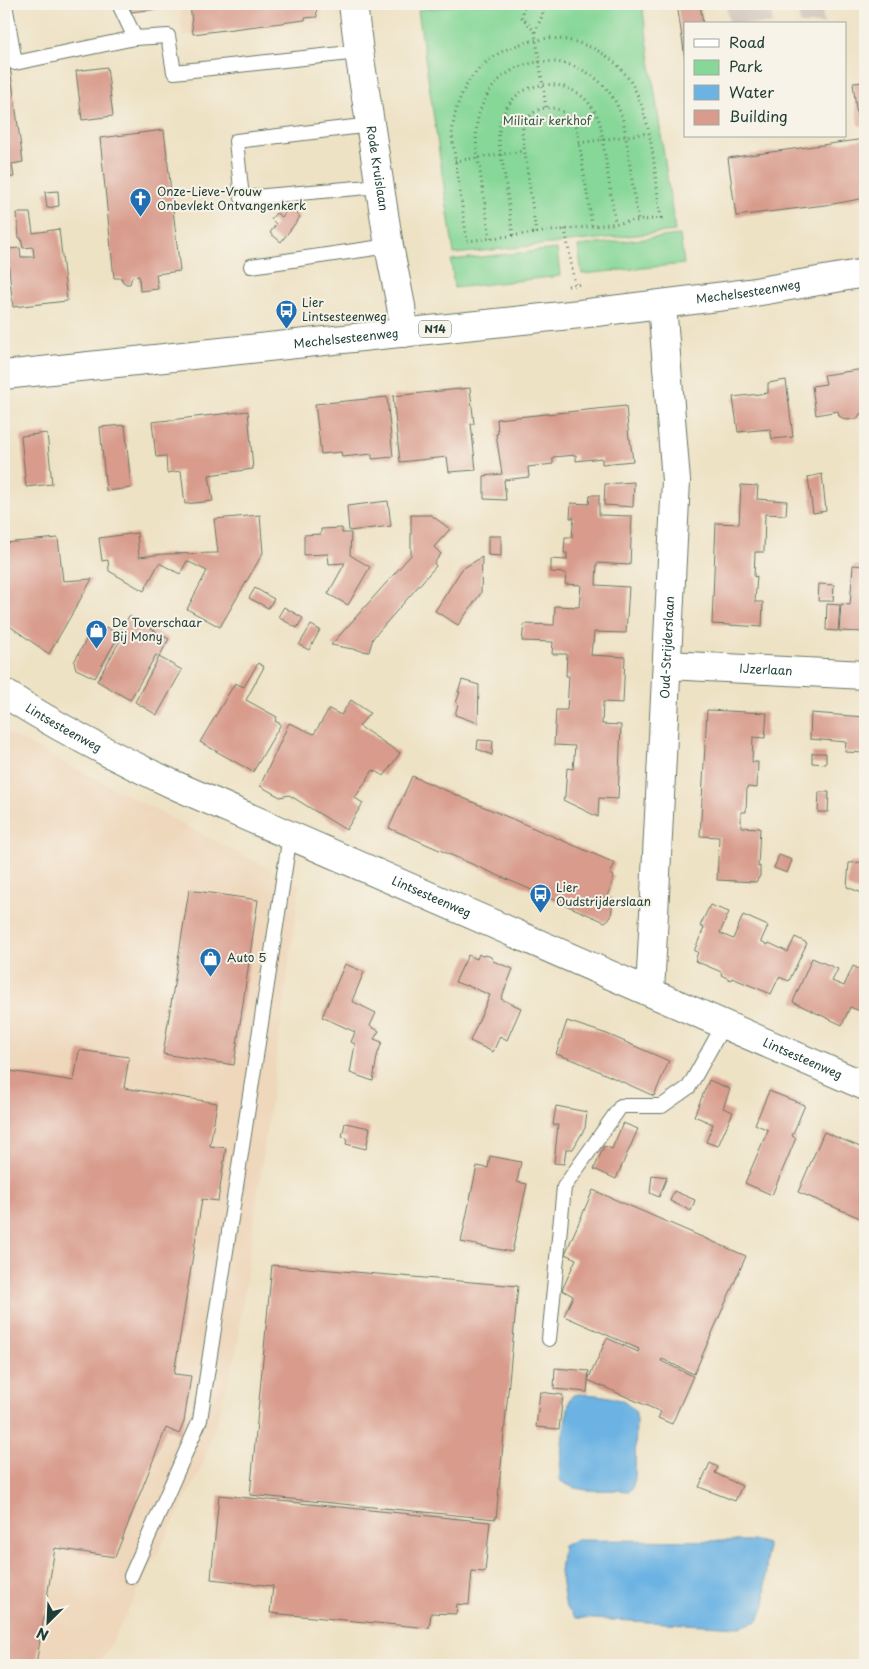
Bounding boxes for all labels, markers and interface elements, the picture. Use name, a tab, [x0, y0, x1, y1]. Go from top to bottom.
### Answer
legend	[684, 22, 846, 138]
text: Road	[729, 30, 765, 53]
text: Park	[729, 54, 763, 77]
text: Water	[729, 80, 774, 103]
text: Building	[729, 104, 788, 127]
park label: Militair kerkhof	[503, 111, 593, 129]
street label: Rode Kruislaan	[362, 124, 393, 212]
place label: Onze-Lieve-Vrouw Onbevlekt Ontvangenkerk	[157, 182, 306, 214]
church icon: Onze-Lieve-Vrouw Onbevlekt Ontvangenkerk	[129, 187, 153, 218]
street label: Mechelsesteenweg	[695, 274, 802, 308]
place label: Lier Lintsesteenweg	[302, 293, 387, 325]
bus stop icon: Lier Lintsesteenweg	[274, 298, 298, 329]
road number: N14	[419, 320, 451, 338]
street label: Mechelsesteenweg	[293, 323, 399, 352]
street label: Oud-Strijderslaan	[655, 596, 678, 699]
place label: De Toverschaar Bij Mony	[112, 613, 202, 645]
shop icon: De Toverschaar Bij Mony	[84, 618, 108, 649]
street label: IJzerlaan	[739, 659, 793, 679]
street label: Lintsesteenweg	[22, 699, 105, 756]
street label: Lintsesteenweg	[389, 871, 474, 921]
place label: Lier Oudstrijderslaan	[556, 878, 651, 910]
bus stop icon: Lier Oudstrijderslaan	[528, 883, 552, 914]
shop icon: Auto 5	[199, 946, 223, 977]
place label: Auto 5	[227, 948, 266, 966]
street label: Lintsesteenweg	[760, 1033, 846, 1083]
north arrow	[22, 1596, 72, 1646]
text: N	[33, 1622, 52, 1646]

